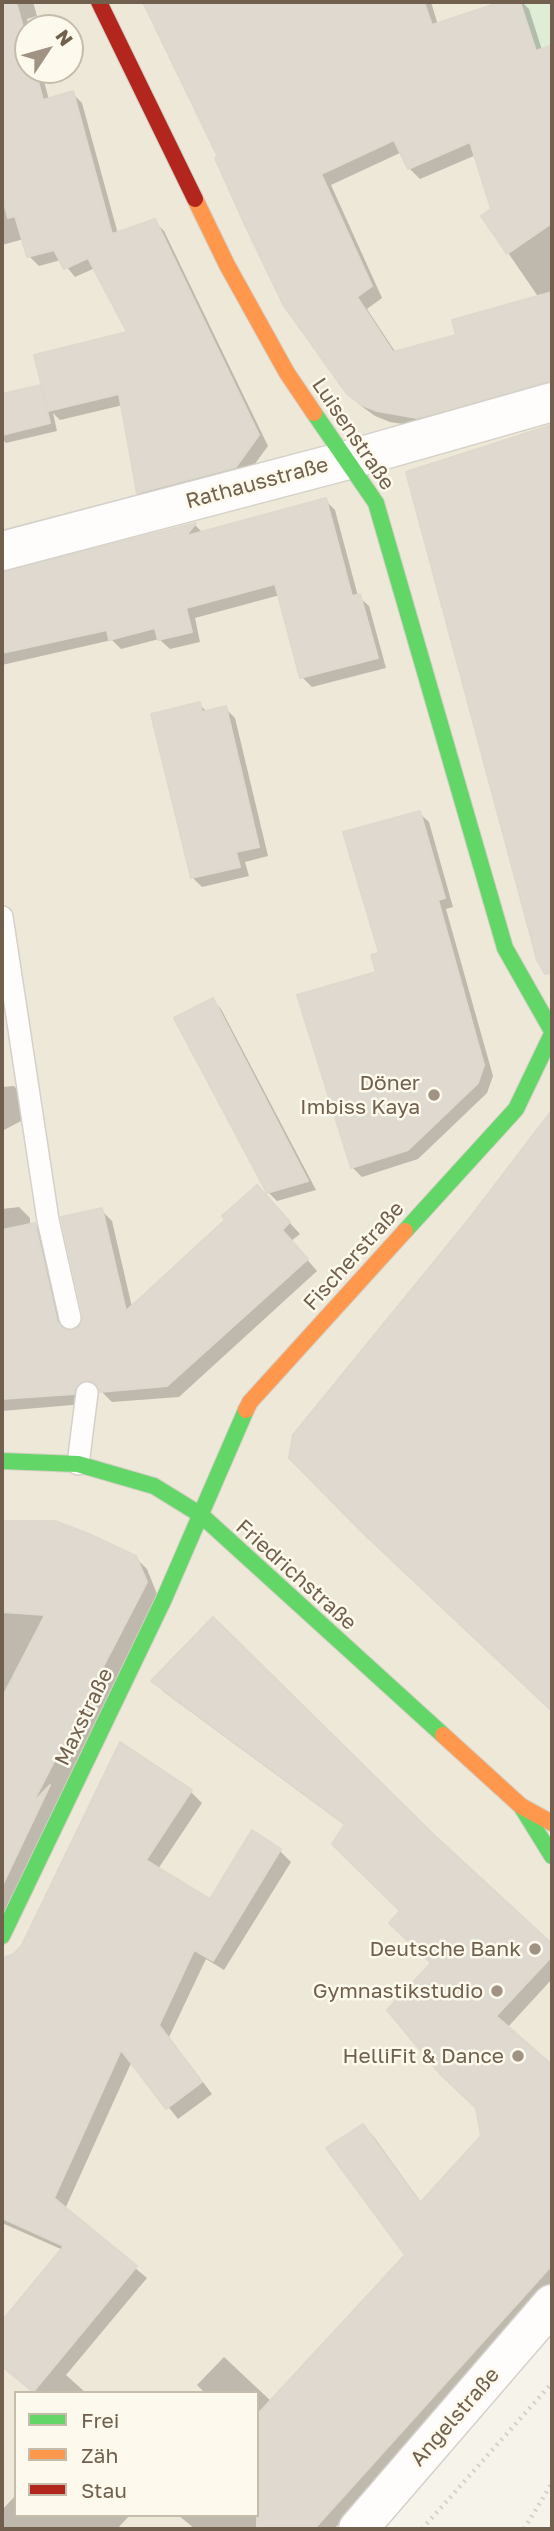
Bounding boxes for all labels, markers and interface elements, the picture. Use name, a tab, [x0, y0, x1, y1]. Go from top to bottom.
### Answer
north arrow	[14, 14, 84, 84]
text: N	[51, 25, 78, 50]
street label: Luisenstraße	[306, 373, 400, 495]
street label: Rathausstraße	[183, 452, 331, 514]
place label: Döner Imbiss Kaya	[300, 1070, 420, 1120]
marker: Döner Imbiss Kaya	[426, 1087, 442, 1103]
street label: Fischerstraße	[299, 1196, 409, 1316]
street label: Friedrichstraße	[231, 1514, 361, 1636]
street label: Maxstraße	[50, 1664, 118, 1770]
place label: Deutsche Bank	[369, 1936, 521, 1962]
marker: Deutsche Bank	[527, 1941, 543, 1957]
place label: Gymnastikstudio	[313, 1978, 483, 2004]
marker: Gymnastikstudio	[489, 1983, 505, 1999]
place label: HelliFit & Dance	[343, 2043, 504, 2069]
marker: HelliFit & Dance	[510, 2048, 526, 2064]
street label: Angelstraße	[405, 2362, 505, 2472]
legend	[14, 2391, 259, 2517]
text: Frei	[81, 2407, 119, 2433]
text: Zäh	[81, 2442, 118, 2468]
text: Stau	[81, 2477, 127, 2503]

